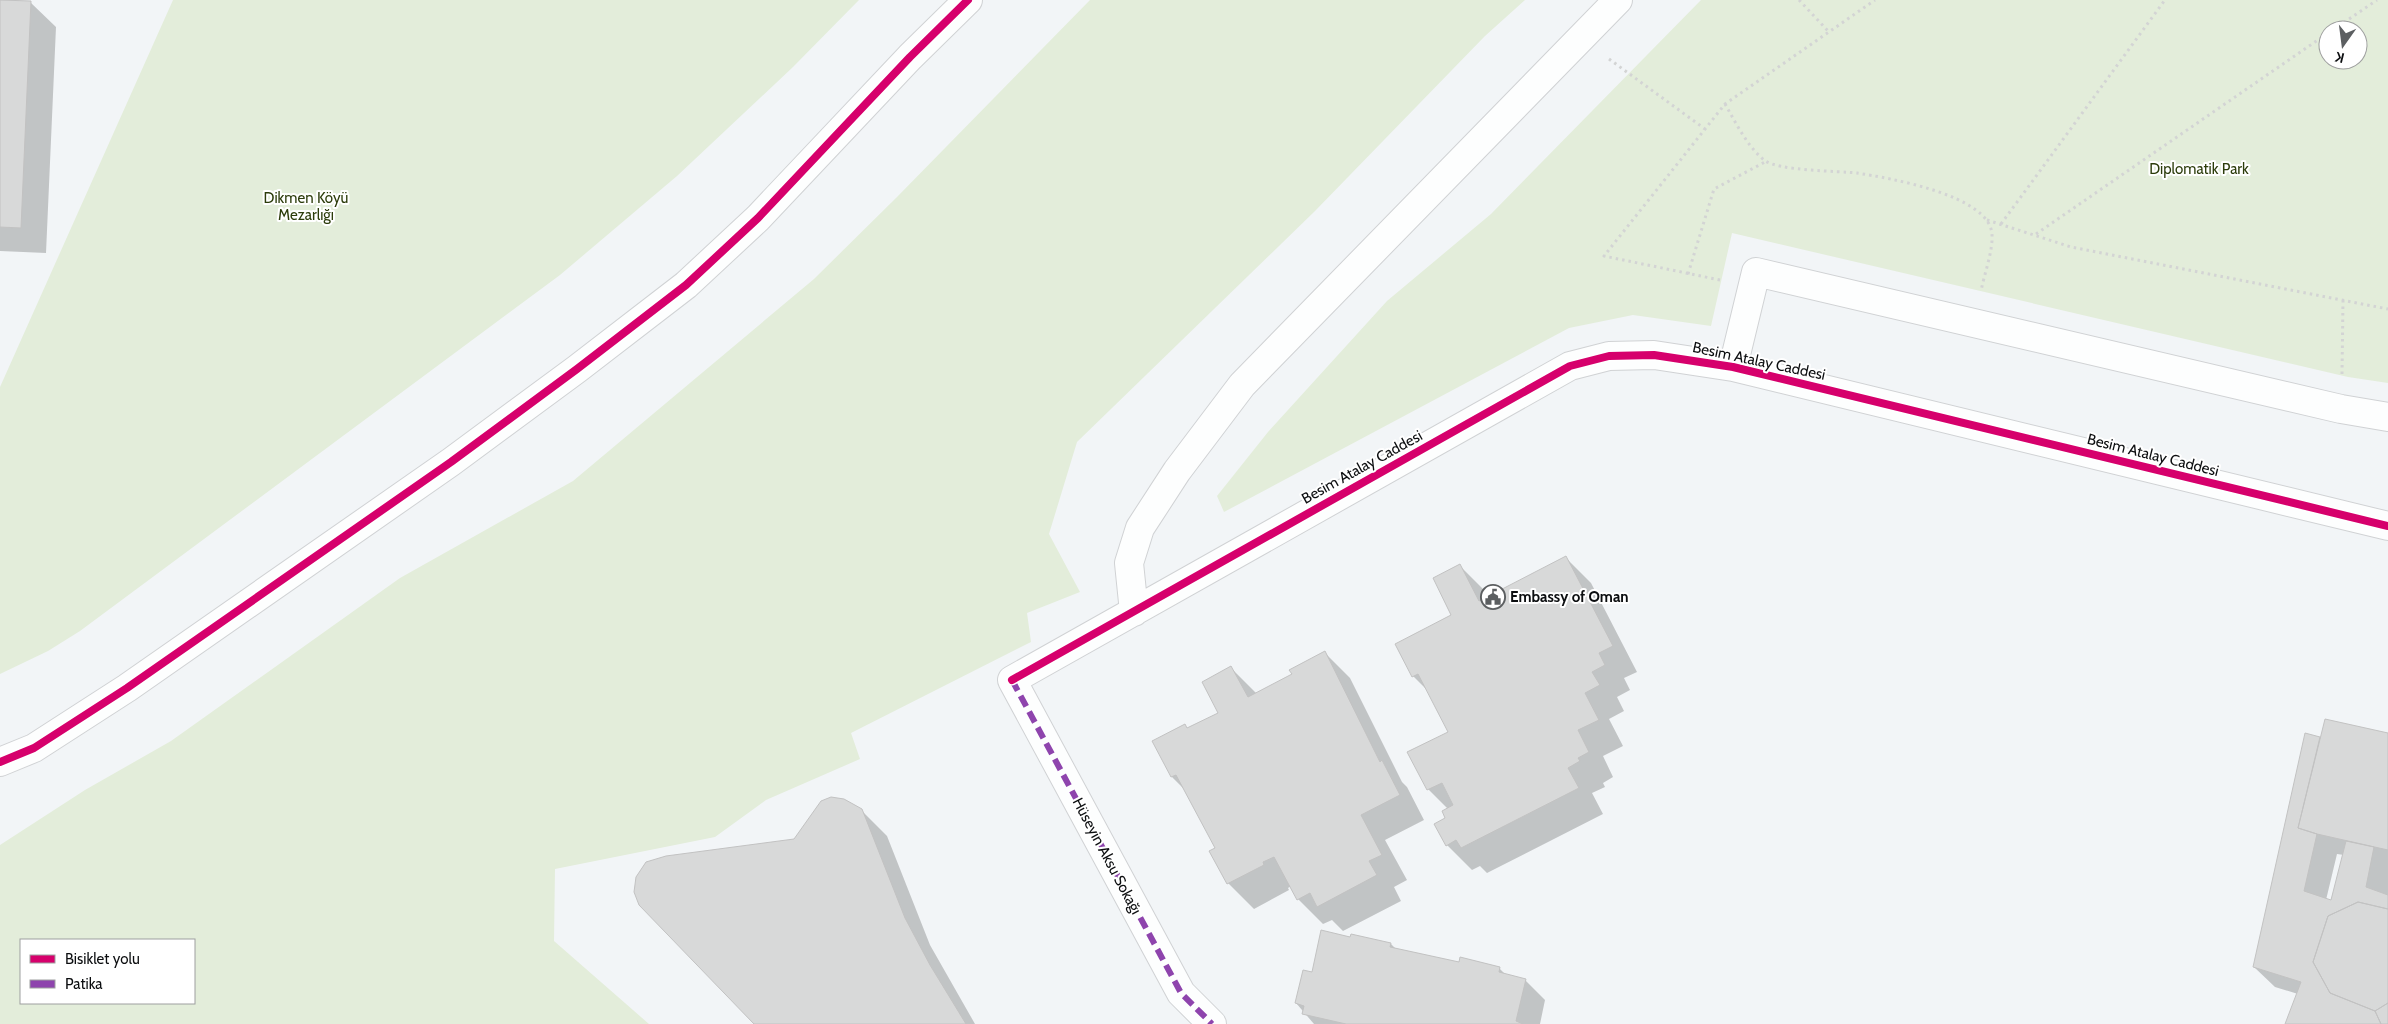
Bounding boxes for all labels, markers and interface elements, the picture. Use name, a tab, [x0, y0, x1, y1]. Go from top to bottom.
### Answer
north arrow	[2318, 20, 2368, 70]
text: K	[2333, 48, 2346, 67]
park label: Diplomatik Park	[2149, 160, 2249, 178]
park label: Dikmen Köyü Mezarlığı	[264, 189, 348, 224]
street label: Besim Atalay Caddesi	[1691, 338, 1827, 384]
street label: Besim Atalay Caddesi	[1299, 426, 1425, 508]
street label: Besim Atalay Caddesi	[2085, 430, 2221, 480]
public building icon: Embassy of Oman	[1480, 584, 1506, 610]
place label: Embassy of Oman	[1510, 588, 1629, 606]
street label: Hüseyin Aksu Sokağı	[1069, 795, 1145, 917]
legend	[20, 939, 195, 1004]
text: Bisiklet yolu	[65, 950, 140, 968]
text: Patika	[65, 975, 103, 993]

